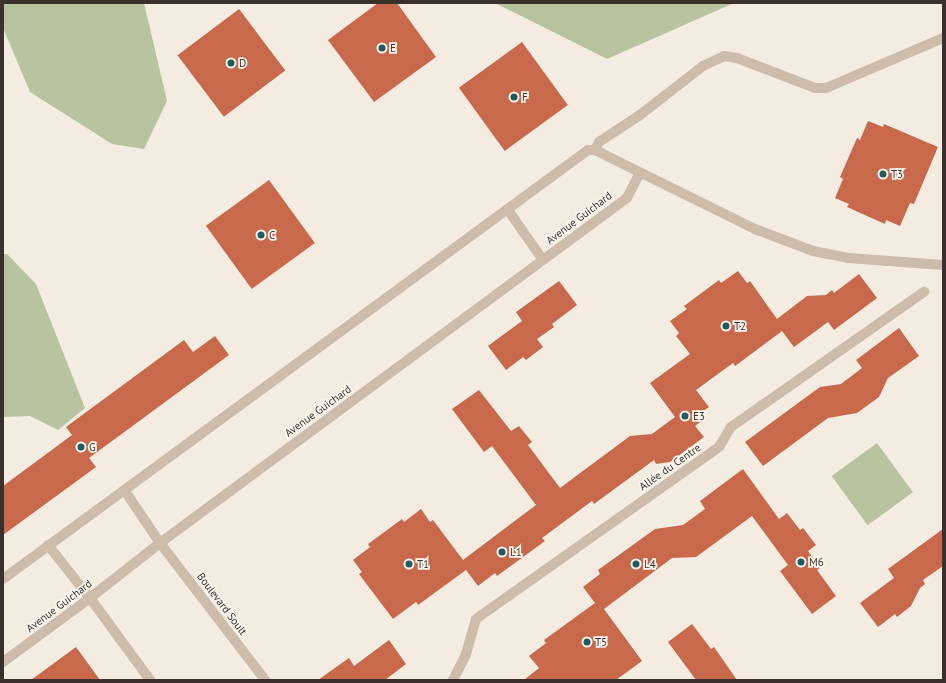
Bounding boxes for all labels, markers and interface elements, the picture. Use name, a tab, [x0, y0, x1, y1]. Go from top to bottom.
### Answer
place label: E	[390, 41, 396, 55]
marker: E	[377, 43, 387, 53]
place label: D	[239, 56, 246, 70]
marker: D	[226, 58, 236, 68]
place label: F	[522, 90, 528, 104]
marker: F	[509, 92, 519, 102]
place label: T3	[891, 167, 903, 181]
marker: T3	[878, 169, 888, 179]
street label: Avenue Guichard	[543, 189, 615, 247]
place label: C	[269, 228, 275, 242]
marker: C	[256, 230, 266, 240]
place label: T2	[734, 319, 746, 333]
marker: T2	[721, 321, 731, 331]
street label: Avenue Guichard	[282, 382, 354, 440]
place label: E3	[693, 409, 705, 423]
marker: E3	[680, 411, 690, 421]
place label: G	[89, 440, 96, 454]
street label: Allée du Centre	[637, 441, 703, 493]
marker: G	[76, 442, 86, 452]
place label: L1	[510, 545, 522, 559]
marker: L1	[497, 547, 507, 557]
place label: M6	[809, 555, 824, 569]
place label: T1	[417, 557, 429, 571]
place label: L4	[644, 557, 656, 571]
marker: M6	[796, 557, 806, 567]
marker: T1	[404, 559, 414, 569]
marker: L4	[631, 559, 641, 569]
street label: Boulevard Soult	[194, 570, 250, 638]
street label: Avenue Guichard	[23, 577, 95, 635]
place label: T5	[595, 635, 607, 649]
marker: T5	[582, 637, 592, 647]

